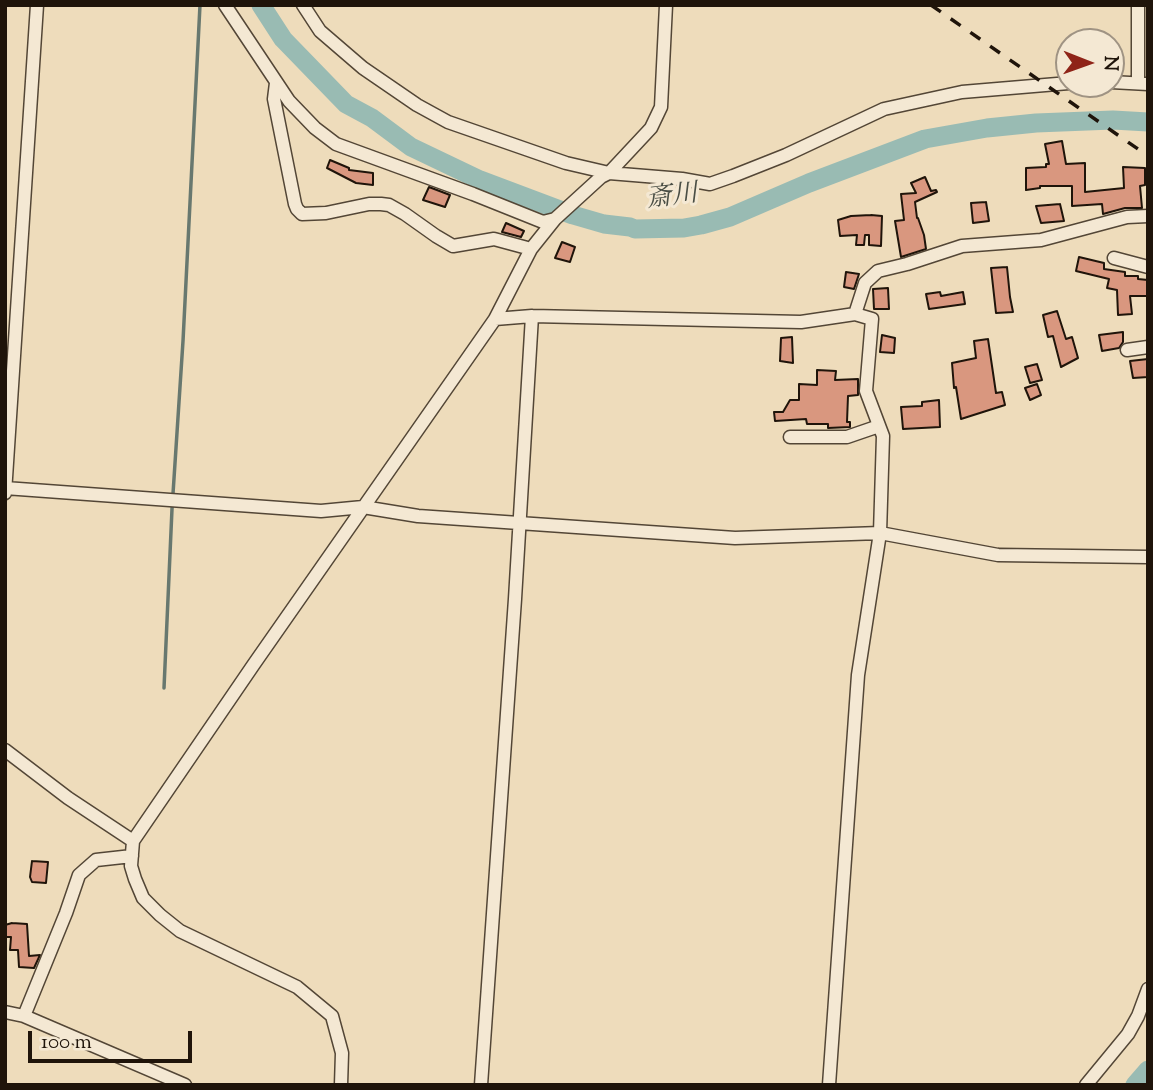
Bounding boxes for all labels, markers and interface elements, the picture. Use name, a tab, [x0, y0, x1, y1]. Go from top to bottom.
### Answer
north arrow	[1055, 28, 1125, 98]
text: N	[1096, 56, 1123, 71]
water label: 斎川	[644, 180, 700, 218]
scale bar	[32, 1016, 196, 1060]
text: 100 m	[41, 1028, 92, 1058]

